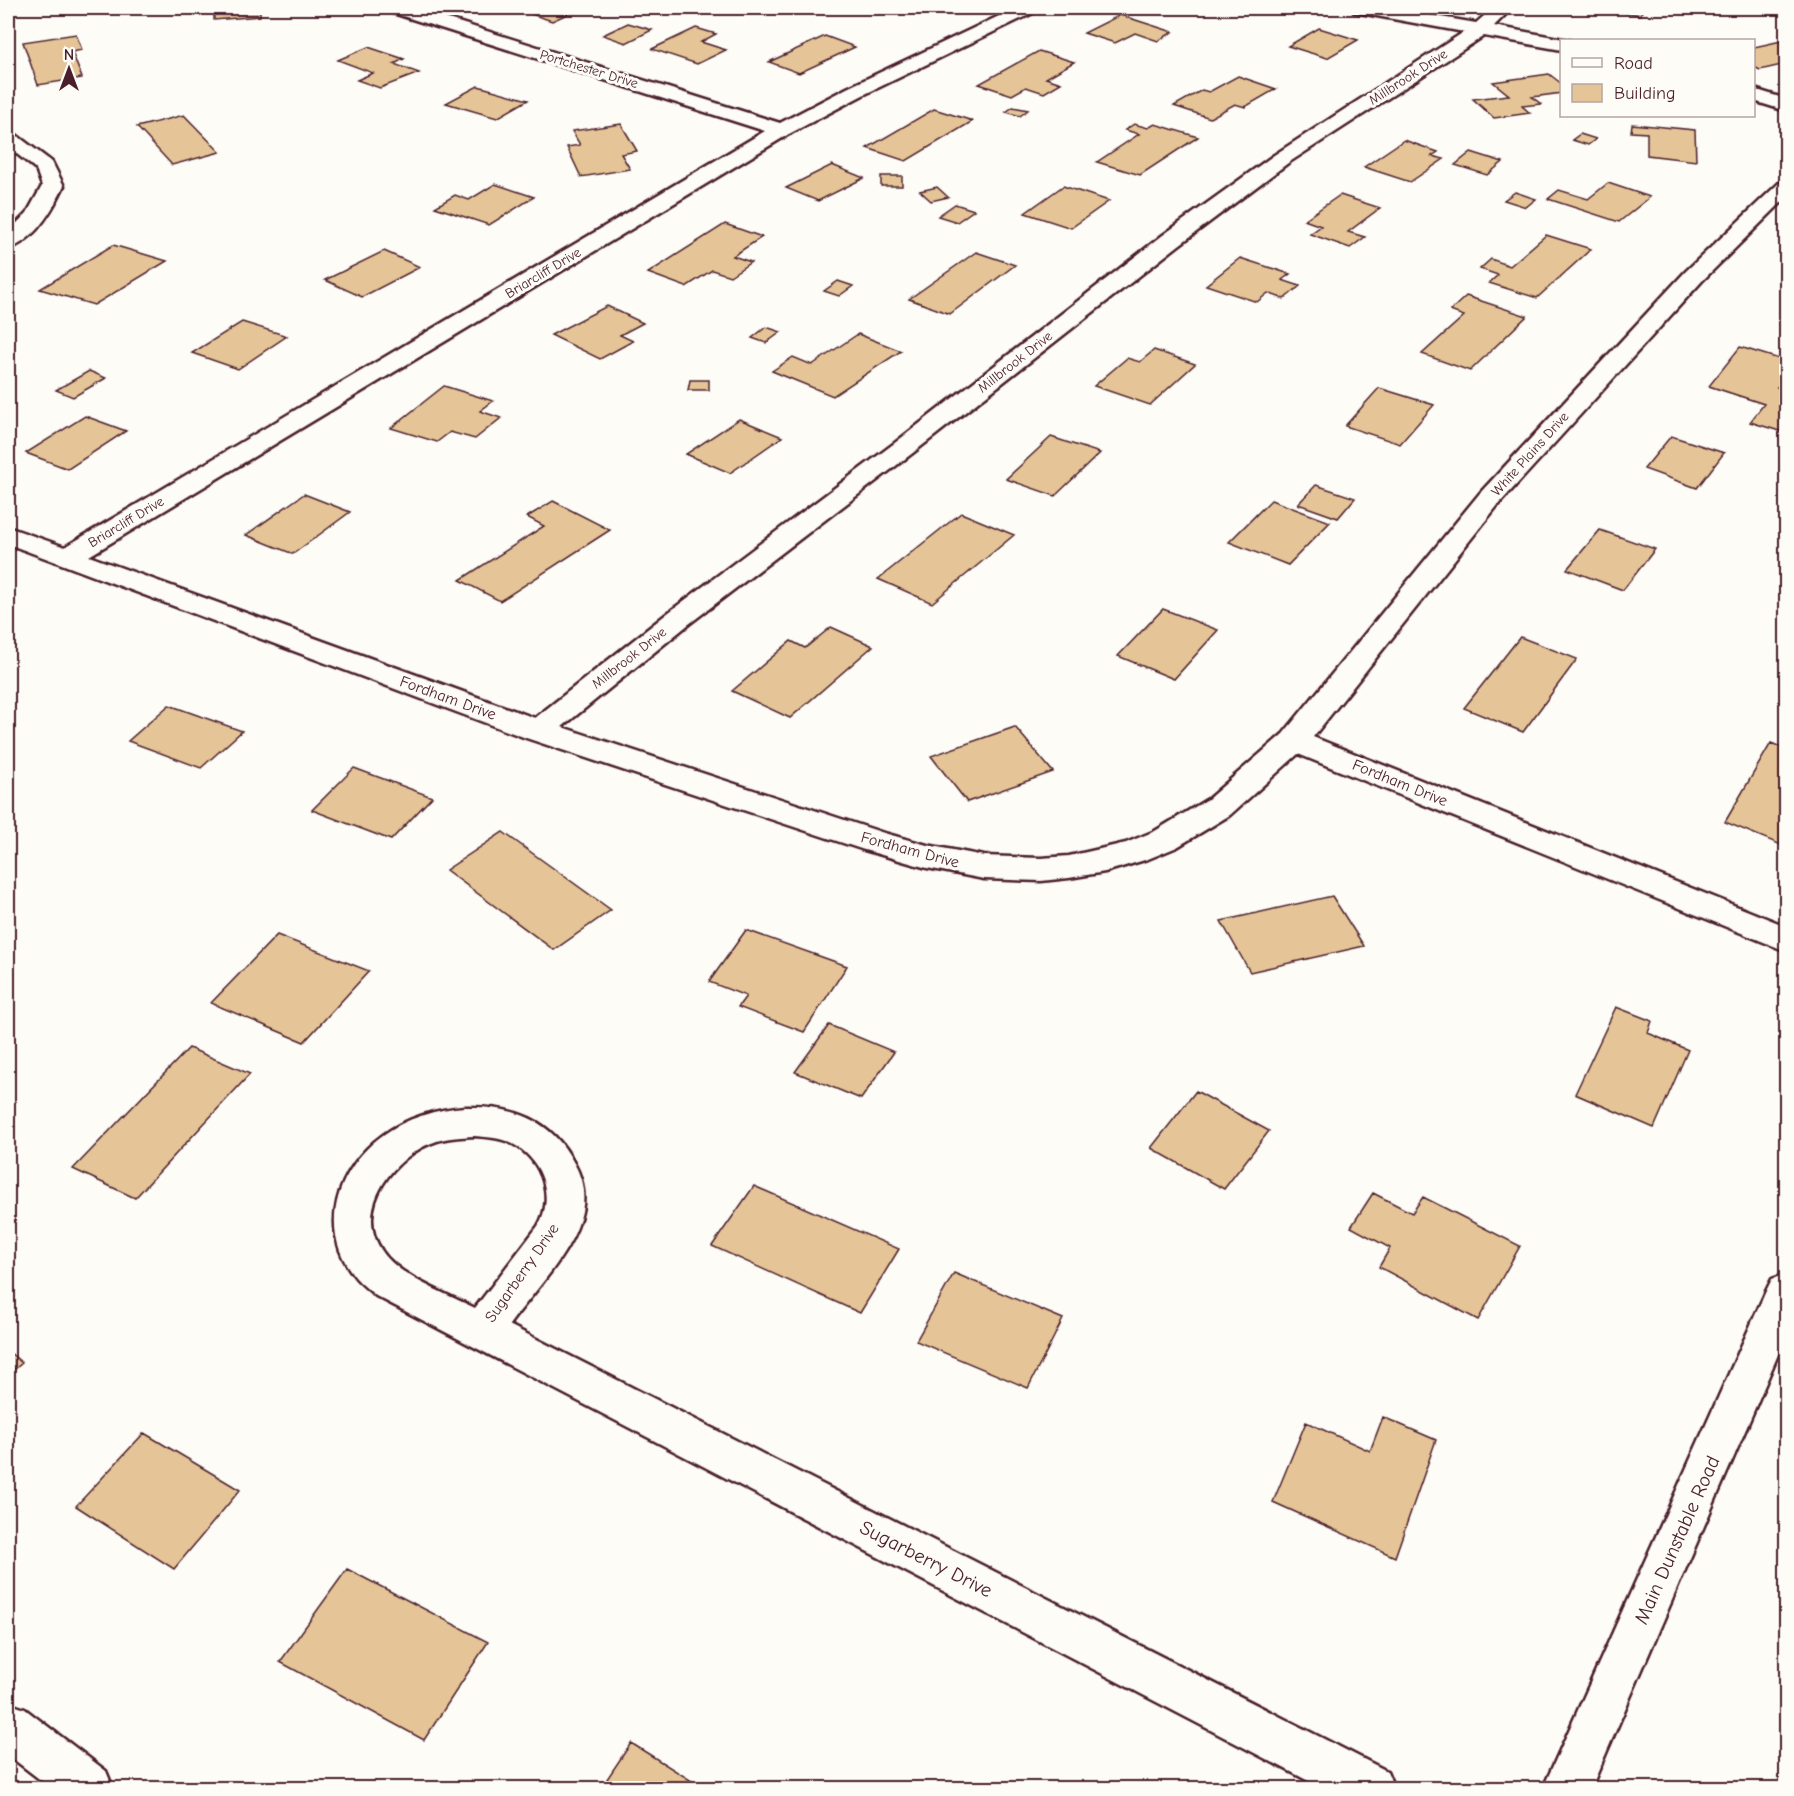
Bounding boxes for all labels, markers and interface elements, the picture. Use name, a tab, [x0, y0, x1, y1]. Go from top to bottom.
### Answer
north arrow	[39, 39, 99, 99]
legend	[1560, 39, 1755, 117]
street label: Millbrook Drive	[1366, 45, 1450, 109]
text: N	[64, 46, 74, 64]
street label: Portchester Drive	[538, 46, 640, 92]
text: Road	[1614, 53, 1653, 74]
text: Building	[1614, 83, 1676, 104]
street label: Briarcliff Drive	[502, 244, 584, 302]
street label: Millbrook Drive	[974, 328, 1056, 396]
street label: White Plains Drive	[1488, 408, 1572, 500]
street label: Briarcliff Drive	[85, 493, 167, 551]
street label: Millbrook Drive	[588, 624, 670, 692]
street label: Fordham Drive	[397, 672, 499, 724]
street label: Fordham Drive	[1350, 756, 1450, 810]
street label: Fordham Drive	[859, 828, 961, 872]
street label: Sugarberry Drive	[481, 1220, 563, 1326]
street label: Main Dunstable Road	[1629, 1452, 1725, 1628]
street label: Sugarberry Drive	[856, 1516, 996, 1602]

